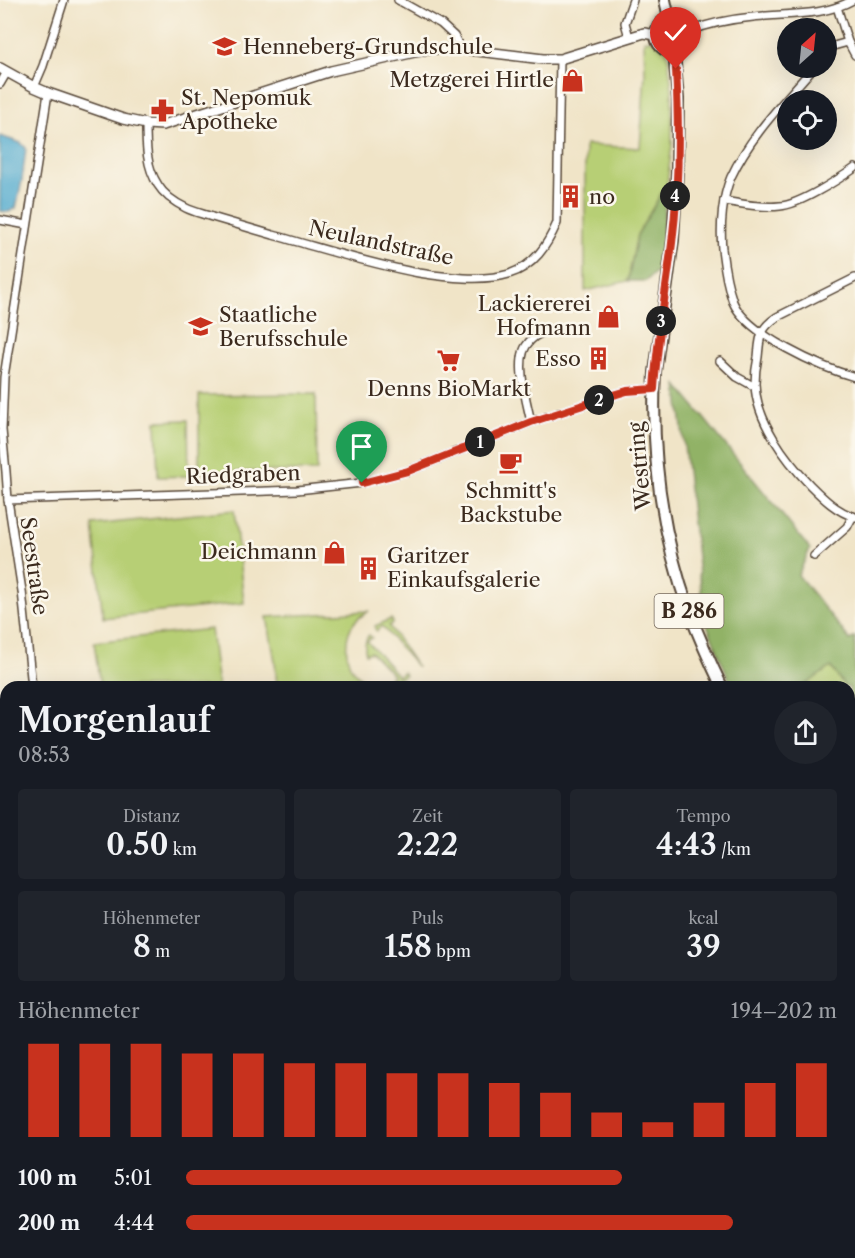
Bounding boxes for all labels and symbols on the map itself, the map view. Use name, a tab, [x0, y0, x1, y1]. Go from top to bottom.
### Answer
pin	[650, 7, 701, 69]
north arrow	[777, 18, 837, 78]
school or university icon: Henneberg-Grundschule	[212, 34, 238, 60]
place label: Henneberg-Grundschule	[243, 34, 493, 59]
place label: Metzgerei Hirtle	[390, 67, 554, 92]
shop icon: Metzgerei Hirtle	[559, 67, 585, 93]
place label: St. Nepomuk Apotheke	[180, 85, 312, 134]
pharmacy icon: St. Nepomuk Apotheke	[150, 97, 176, 123]
pin: 4	[660, 181, 690, 211]
building icon: no	[558, 184, 584, 210]
place label: no	[589, 184, 615, 209]
street label: Neulandstraße	[306, 215, 456, 270]
place label: Lackiererei Hofmann	[478, 291, 591, 340]
place label: Staatliche Berufsschule	[219, 302, 348, 351]
shop icon: Lackiererei Hofmann	[596, 303, 622, 329]
pin: 3	[646, 306, 676, 336]
school or university icon: Staatliche Berufsschule	[188, 314, 214, 340]
place label: Esso	[535, 346, 581, 371]
building icon: Esso	[586, 346, 612, 372]
supermarket icon: Denns BioMarkt	[436, 348, 462, 374]
place label: Denns BioMarkt	[367, 376, 531, 401]
pin: 2	[584, 385, 614, 415]
street label: Westring	[623, 420, 656, 512]
pin	[336, 421, 387, 483]
pin: 1	[465, 427, 495, 457]
cafe icon: Schmitt's Backstube	[498, 450, 524, 476]
street label: Riedgraben	[185, 460, 301, 489]
place label: Schmitt's Backstube	[460, 478, 562, 527]
street label: Seestraße	[15, 515, 54, 617]
place label: Deichmann	[201, 539, 317, 564]
shop icon: Deichmann	[322, 539, 348, 565]
place label: Garitzer Einkaufsgalerie	[387, 543, 540, 592]
building icon: Garitzer Einkaufsgalerie	[356, 555, 382, 581]
road number: B 286	[654, 594, 724, 628]

